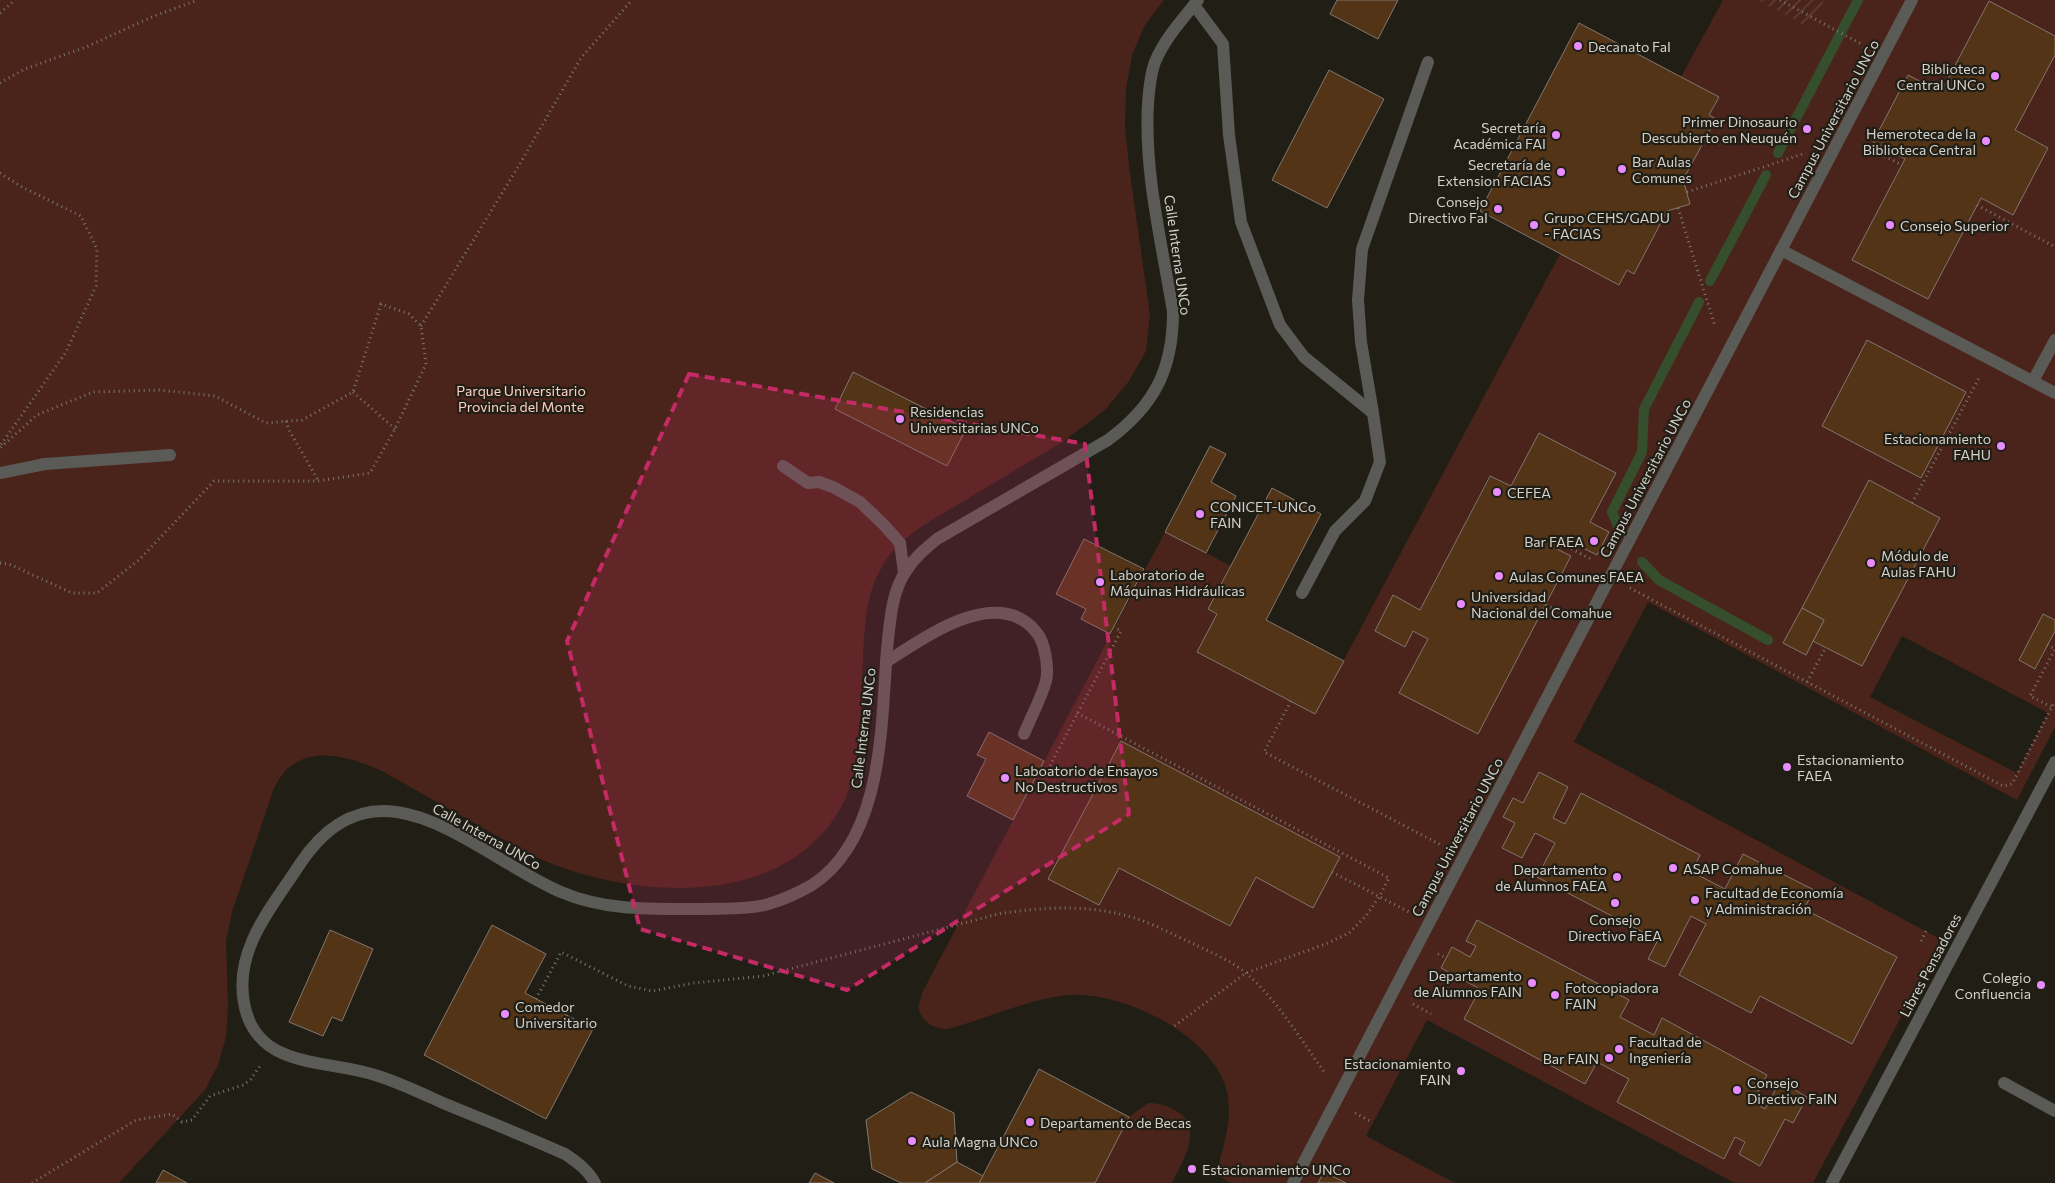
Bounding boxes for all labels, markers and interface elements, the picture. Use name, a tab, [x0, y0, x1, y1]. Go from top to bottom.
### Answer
street label: Campus Universitario UNCo	[1784, 37, 1882, 201]
place label: Decanato FaI	[1588, 38, 1671, 55]
marker: Decanato FaI	[1572, 40, 1584, 52]
place label: Biblioteca Central UNCo	[1897, 60, 1985, 93]
marker: Biblioteca Central UNCo	[1989, 70, 2001, 82]
place label: Primer Dinosaurio Descubierto en Neuquén	[1641, 113, 1797, 146]
place label: Secretaría Académica FAI	[1453, 119, 1546, 152]
marker: Primer Dinosaurio Descubierto en Neuquén	[1801, 123, 1813, 135]
place label: Hemeroteca de la Biblioteca Central	[1863, 125, 1976, 158]
marker: Secretaría Académica FAI	[1550, 129, 1562, 141]
marker: Hemeroteca de la Biblioteca Central	[1980, 135, 1992, 147]
place label: Bar Aulas Comunes	[1632, 153, 1692, 186]
place label: Secretaría de Extension FACIAS	[1437, 156, 1551, 189]
marker: Bar Aulas Comunes	[1616, 163, 1628, 175]
marker: Secretaría de Extension FACIAS	[1555, 166, 1567, 178]
place label: Consejo Directivo FaI	[1408, 193, 1488, 226]
street label: Calle Interna UNCo	[1161, 194, 1195, 316]
marker: Consejo Directivo FaI	[1492, 203, 1504, 215]
place label: Grupo CEHS/GADU - FACIAS	[1544, 209, 1670, 242]
place label: Consejo Superior	[1900, 217, 2010, 234]
marker: Grupo CEHS/GADU - FACIAS	[1528, 219, 1540, 231]
marker: Consejo Superior	[1884, 219, 1896, 231]
park label: Parque Universitario Provincia del Monte	[456, 382, 586, 415]
street label: Campus Universitario UNCo	[1596, 396, 1694, 560]
place label: Residencias Universitarias UNCo	[910, 403, 1039, 436]
marker: Residencias Universitarias UNCo	[894, 413, 906, 425]
place label: Estacionamiento FAHU	[1884, 430, 1991, 463]
marker: Estacionamiento FAHU	[1995, 440, 2007, 452]
place label: CEFEA	[1507, 484, 1551, 501]
marker: CEFEA	[1491, 486, 1503, 498]
place label: CONICET-UNCo FAIN	[1210, 498, 1316, 531]
marker: CONICET-UNCo FAIN	[1194, 508, 1206, 520]
place label: Bar FAEA	[1524, 533, 1584, 550]
marker: Bar FAEA	[1588, 535, 1600, 547]
place label: Módulo de Aulas FAHU	[1881, 547, 1956, 580]
marker: Módulo de Aulas FAHU	[1865, 557, 1877, 569]
place label: Laboratorio de Máquinas Hidráulicas	[1110, 566, 1245, 599]
place label: Aulas Comunes FAEA	[1509, 568, 1644, 585]
marker: Aulas Comunes FAEA	[1493, 570, 1505, 582]
marker: Laboratorio de Máquinas Hidráulicas	[1094, 576, 1106, 588]
place label: Universidad Nacional del Comahue	[1471, 588, 1612, 621]
marker: Universidad Nacional del Comahue	[1455, 598, 1467, 610]
street label: Calle Interna UNCo	[847, 667, 879, 789]
place label: Estacionamiento FAEA	[1797, 751, 1904, 784]
street label: Campus Universitario UNCo	[1408, 755, 1506, 919]
marker: Estacionamiento FAEA	[1781, 761, 1793, 773]
place label: Laboatorio de Ensayos No Destructivos	[1015, 762, 1158, 795]
marker: Laboatorio de Ensayos No Destructivos	[999, 772, 1011, 784]
street label: Calle Interna UNCo	[430, 799, 544, 873]
place label: ASAP Comahue	[1683, 860, 1783, 877]
place label: Departamento de Alumnos FAEA	[1495, 861, 1607, 894]
marker: ASAP Comahue	[1667, 862, 1679, 874]
marker: Departamento de Alumnos FAEA	[1611, 871, 1623, 883]
place label: Facultad de Economía y Administración	[1705, 884, 1843, 917]
marker: Facultad de Economía y Administración	[1689, 894, 1701, 906]
marker: Consejo Directivo FaEA	[1609, 897, 1621, 909]
street label: Libres Pensadores	[1896, 910, 1964, 1020]
place label: Consejo Directivo FaEA	[1568, 911, 1662, 944]
place label: Departamento de Alumnos FAIN	[1414, 967, 1522, 1000]
place label: Colegio Confluencia	[1955, 969, 2031, 1002]
marker: Departamento de Alumnos FAIN	[1526, 977, 1538, 989]
place label: Fotocopiadora FAIN	[1565, 979, 1659, 1012]
marker: Colegio Confluencia	[2035, 979, 2047, 991]
marker: Fotocopiadora FAIN	[1549, 989, 1561, 1001]
place label: Comedor Universitario	[515, 998, 597, 1031]
marker: Comedor Universitario	[499, 1008, 511, 1020]
place label: Facultad de Ingeniería	[1629, 1033, 1702, 1066]
marker: Facultad de Ingeniería	[1613, 1043, 1625, 1055]
place label: Bar FAIN	[1543, 1050, 1599, 1067]
marker: Bar FAIN	[1603, 1052, 1615, 1064]
place label: Estacionamiento FAIN	[1344, 1055, 1451, 1088]
marker: Estacionamiento FAIN	[1455, 1065, 1467, 1077]
place label: Consejo Directivo FaIN	[1747, 1074, 1837, 1107]
marker: Consejo Directivo FaIN	[1731, 1084, 1743, 1096]
place label: Departamento de Becas	[1040, 1114, 1191, 1131]
marker: Departamento de Becas	[1024, 1116, 1036, 1128]
place label: Aula Magna UNCo	[922, 1133, 1038, 1150]
marker: Aula Magna UNCo	[906, 1135, 918, 1147]
place label: Estacionamiento UNCo	[1202, 1161, 1351, 1178]
marker: Estacionamiento UNCo	[1186, 1163, 1198, 1175]

